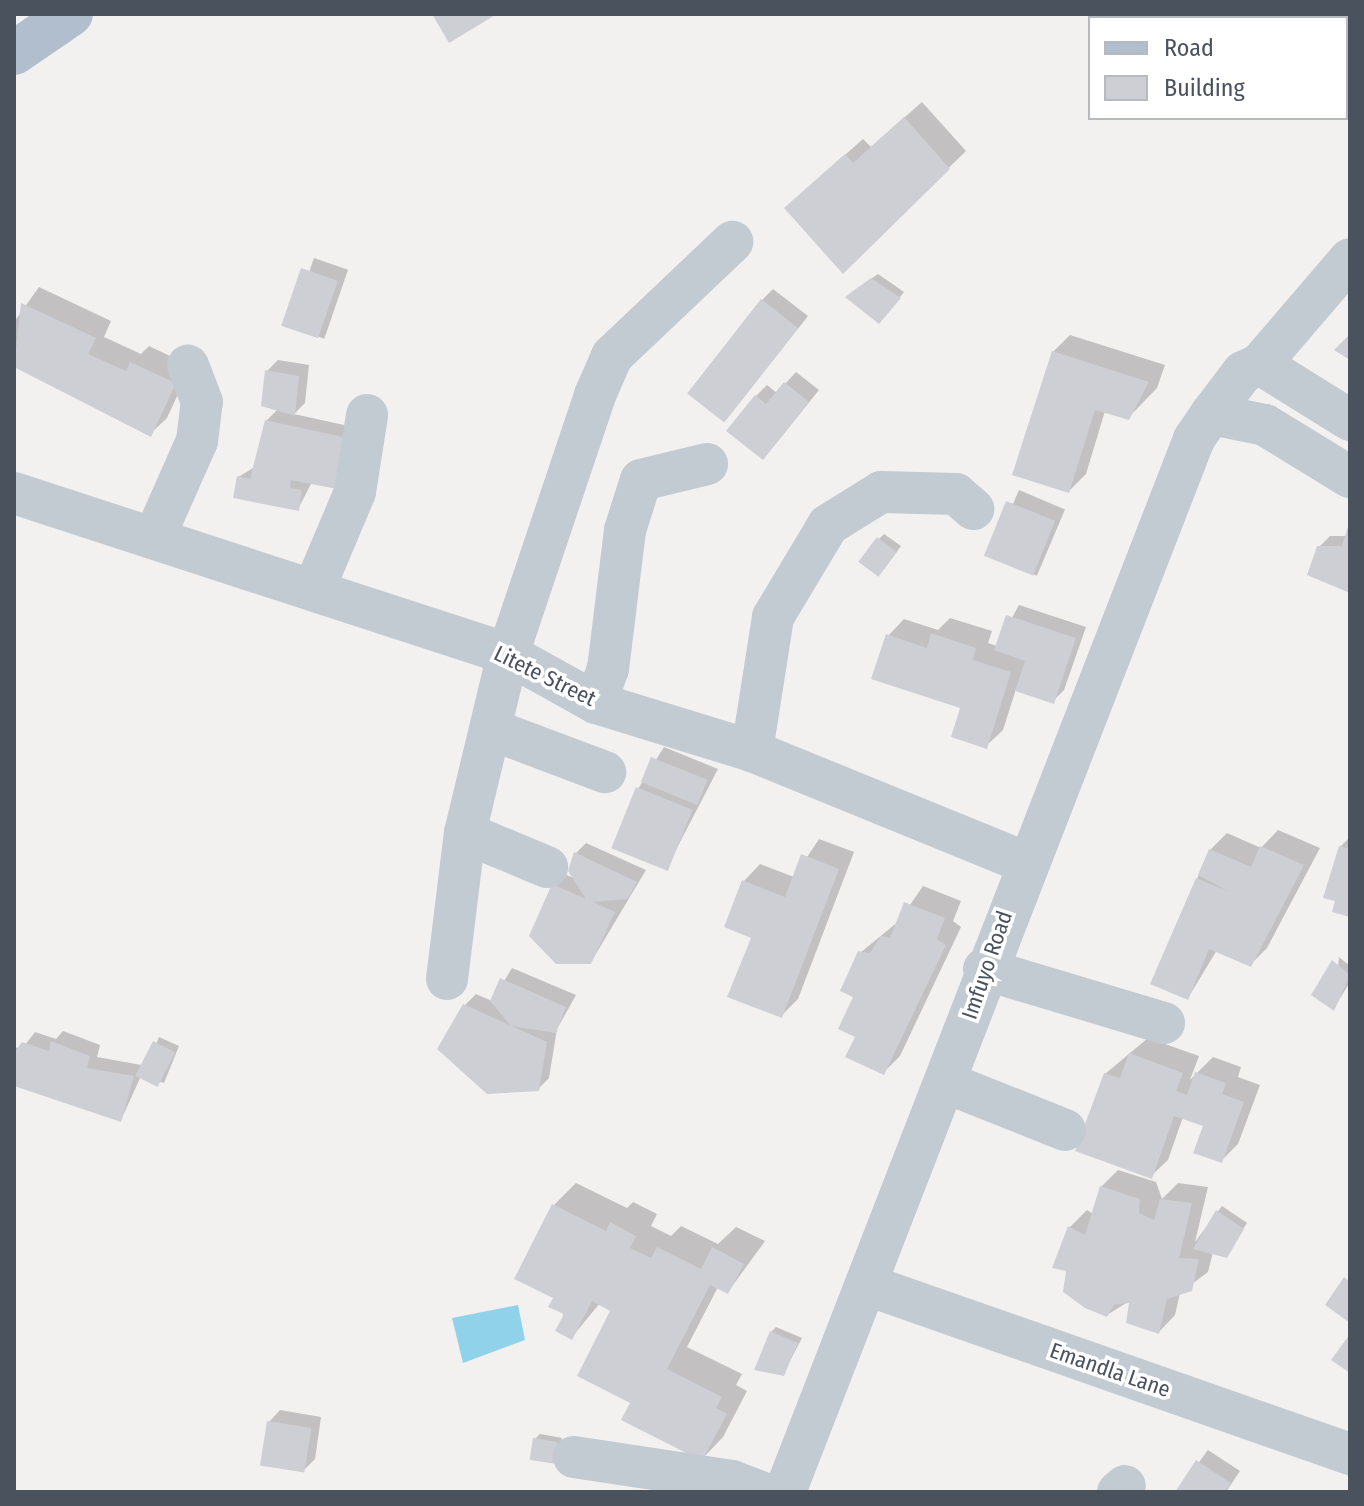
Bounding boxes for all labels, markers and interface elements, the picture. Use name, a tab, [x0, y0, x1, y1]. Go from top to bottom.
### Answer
legend	[1088, 16, 1348, 120]
text: Road	[1164, 34, 1214, 62]
text: Building	[1164, 74, 1245, 102]
street label: Litete Street	[490, 640, 600, 712]
street label: Imfuyo Road	[956, 907, 1018, 1023]
street label: Emandla Lane	[1046, 1337, 1174, 1403]

